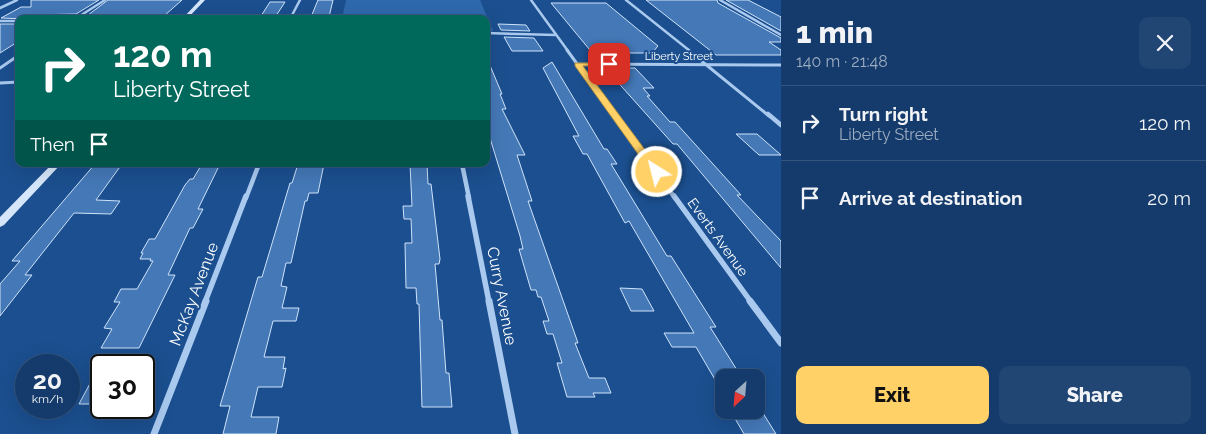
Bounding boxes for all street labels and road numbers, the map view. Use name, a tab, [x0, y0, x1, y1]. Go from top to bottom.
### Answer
street label: Liberty Street	[645, 50, 714, 63]
street label: Everts Avenue	[684, 195, 752, 279]
street label: McKay Avenue	[166, 240, 222, 348]
street label: Curry Avenue	[483, 245, 521, 347]

